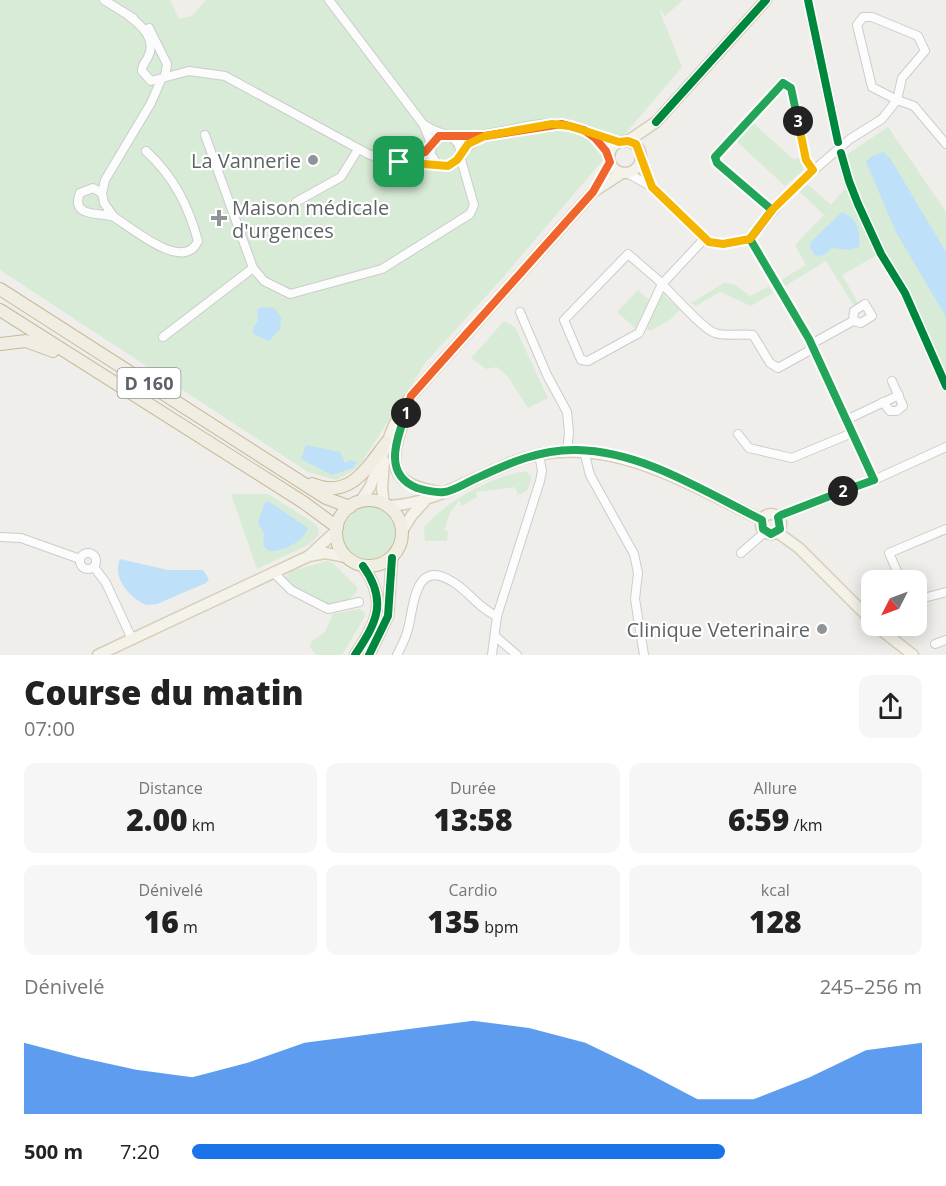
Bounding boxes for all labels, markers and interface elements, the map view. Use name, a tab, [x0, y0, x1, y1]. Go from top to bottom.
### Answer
pin: 3	[783, 106, 813, 136]
text: 3	[793, 110, 803, 132]
pin	[373, 136, 424, 187]
icon: arrive	[382, 145, 415, 178]
place label: La Vannerie	[191, 147, 301, 174]
marker: La Vannerie	[306, 153, 320, 167]
place label: Maison médicale d'urgences	[232, 194, 389, 244]
marker: Maison médicale d'urgences	[210, 209, 228, 227]
road number: D 160	[118, 368, 180, 398]
pin: 1	[391, 398, 421, 428]
text: 1	[401, 402, 411, 424]
pin: 2	[828, 476, 858, 506]
text: 2	[838, 480, 848, 502]
north arrow	[861, 570, 927, 636]
map controls	[861, 570, 927, 636]
place label: Clinique Veterinaire	[626, 616, 810, 643]
marker: Clinique Veterinaire	[815, 622, 829, 636]
text: Course du matin	[24, 670, 304, 715]
button: share	[859, 675, 922, 738]
text: 07:00	[24, 715, 75, 742]
text: Distance	[139, 777, 203, 799]
text: Durée	[450, 777, 496, 799]
text: Allure	[754, 777, 797, 799]
text: 2.00	[126, 799, 188, 840]
text: 13:58	[434, 799, 512, 840]
text: 6:59	[728, 799, 789, 840]
text: km	[188, 814, 215, 836]
text: /km	[789, 814, 823, 836]
text: Dénivelé	[138, 879, 203, 901]
text: Cardio	[449, 879, 497, 901]
text: kcal	[761, 879, 790, 901]
text: 16	[144, 901, 179, 942]
text: 135	[427, 901, 480, 942]
text: 128	[749, 901, 802, 942]
text: m	[179, 916, 198, 938]
text: bpm	[480, 916, 519, 938]
text: Dénivelé	[24, 973, 105, 1000]
text: 245–256 m	[820, 973, 922, 1000]
text: 500 m	[24, 1138, 83, 1165]
text: 7:20	[120, 1138, 160, 1165]

